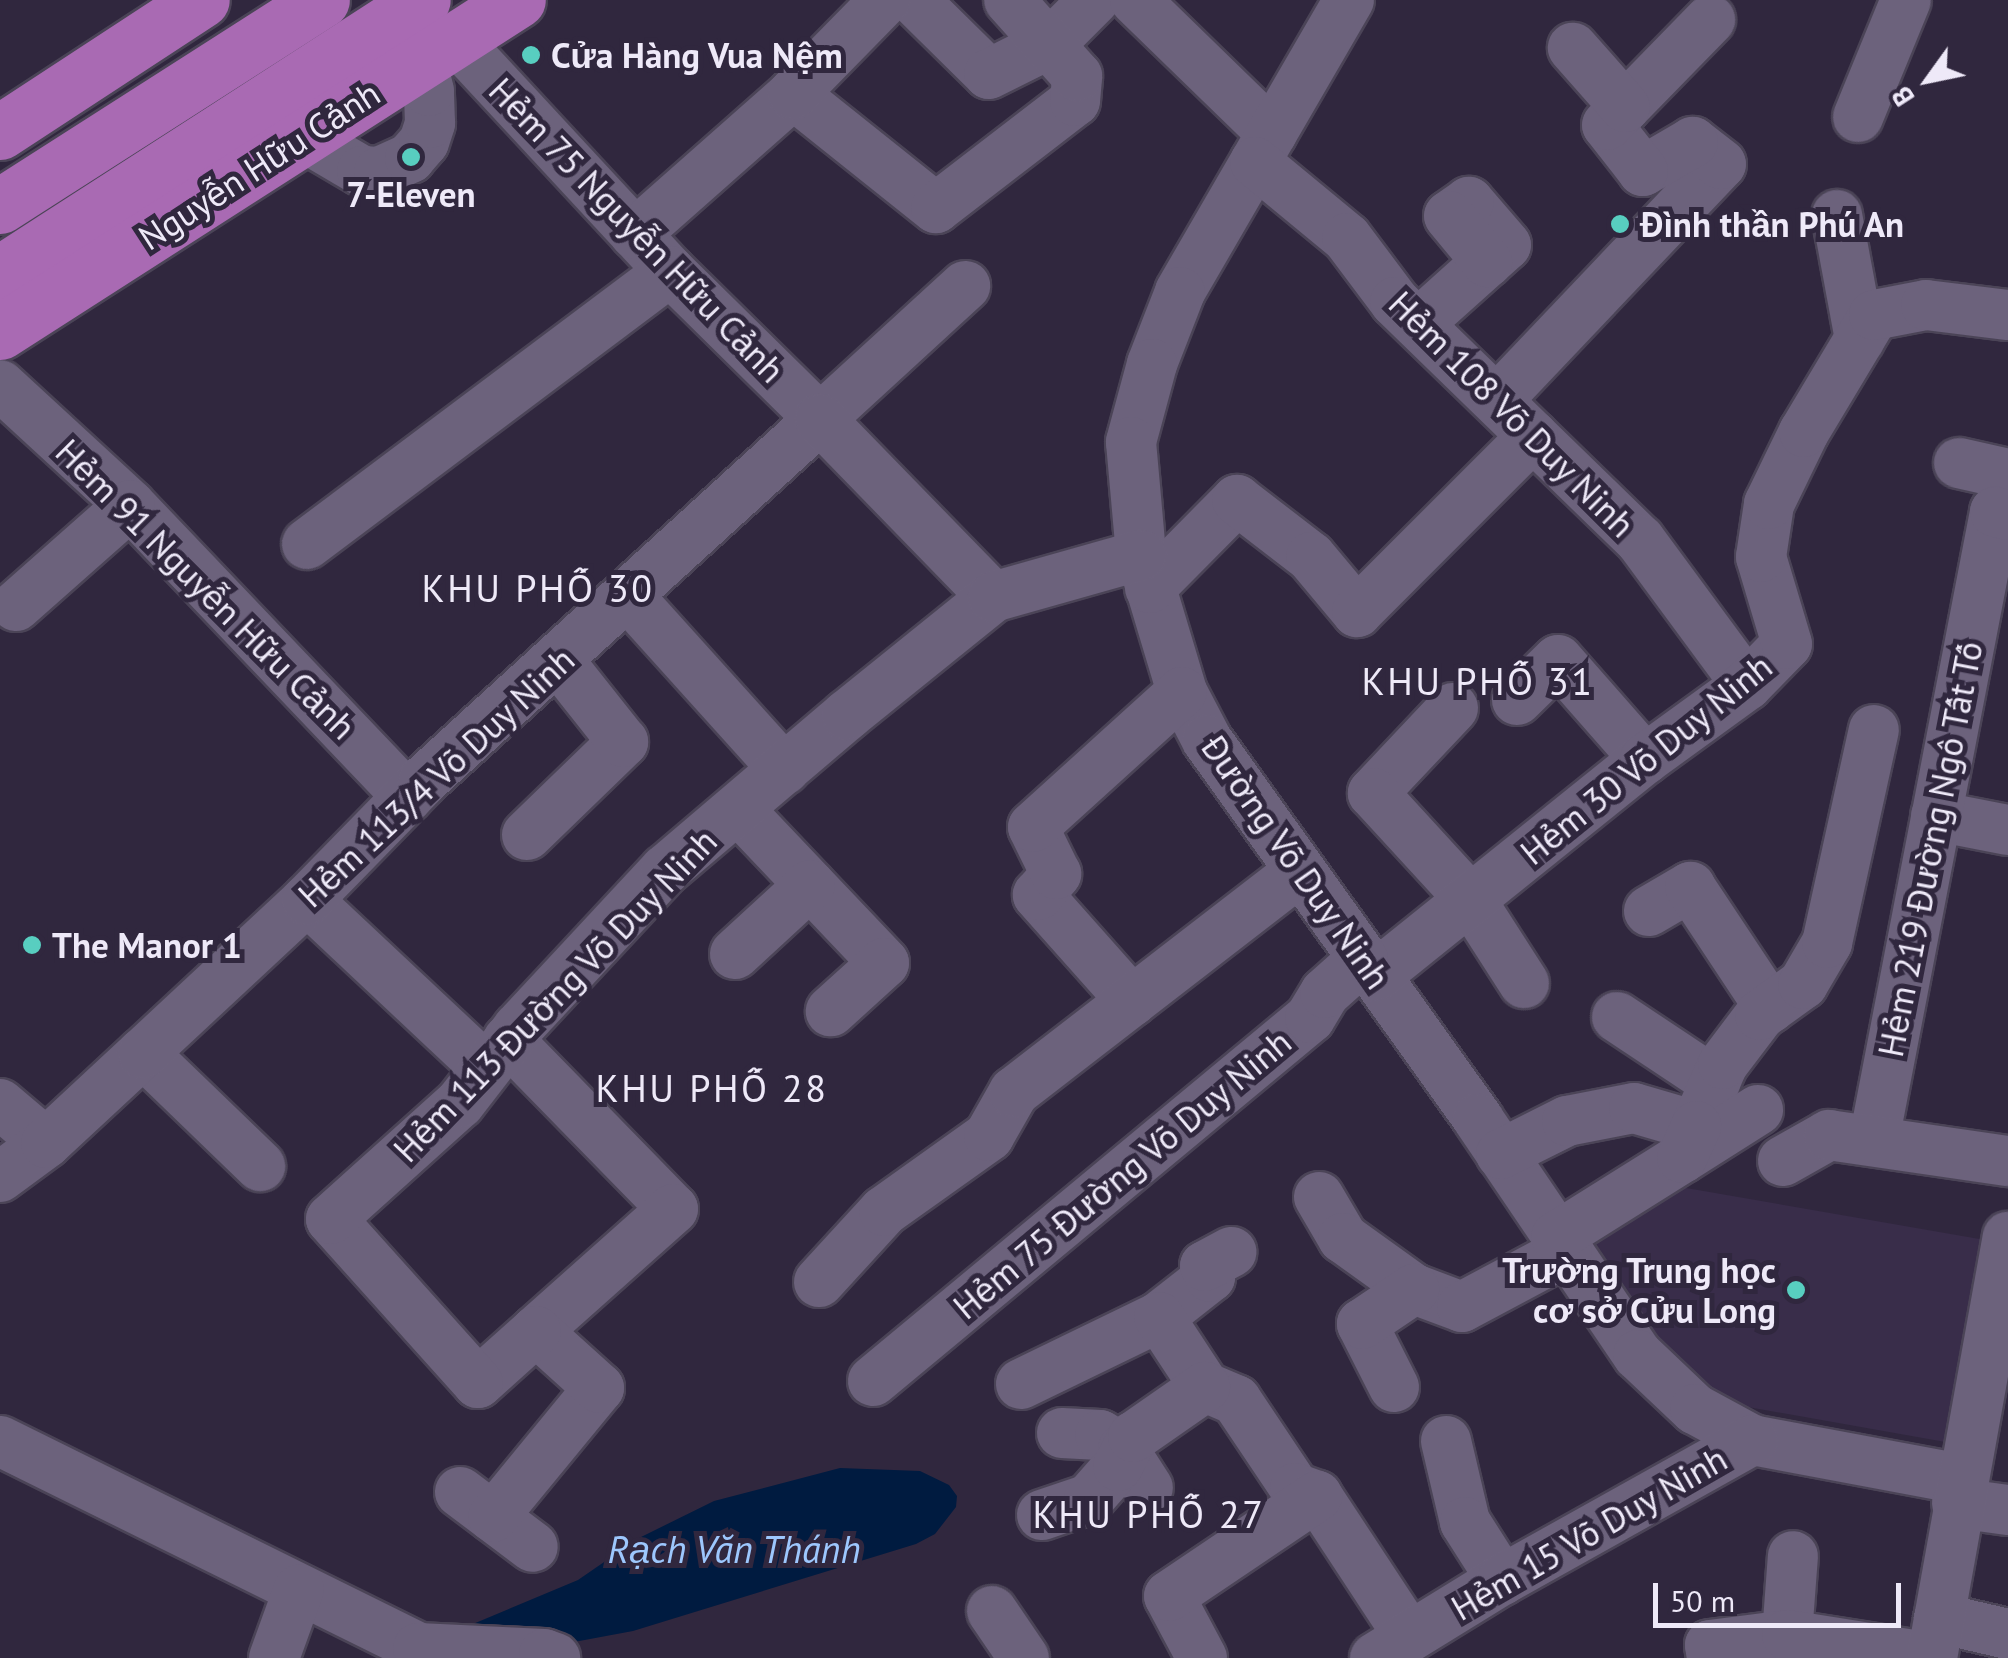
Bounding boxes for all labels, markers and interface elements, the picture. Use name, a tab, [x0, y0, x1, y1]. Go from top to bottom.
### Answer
north arrow	[1878, 30, 1978, 130]
place label: Cửa Hàng Vua Nệm	[551, 34, 844, 76]
marker: Cửa Hàng Vua Nệm	[520, 44, 542, 66]
street label: Hẻm 75 Nguyễn Hữu Cảnh	[481, 69, 793, 391]
street label: Nguyễn Hữu Cảnh	[131, 72, 387, 258]
text: B	[1882, 80, 1922, 114]
marker: 7-Eleven	[400, 146, 422, 168]
place label: 7-Eleven	[346, 173, 476, 215]
place label: Đình thần Phú An	[1640, 203, 1906, 245]
marker: Đình thần Phú An	[1609, 213, 1631, 235]
street label: Hẻm 108 Võ Duy Ninh	[1380, 282, 1644, 546]
street label: Hẻm 91 Nguyễn Hữu Cảnh	[47, 430, 365, 748]
district label: KHU PHỐ 30	[422, 565, 654, 611]
street label: Hẻm 219 Đường Ngô Tất Tố	[1869, 637, 1991, 1061]
street label: Hẻm 113/4 Võ Duy Ninh	[289, 638, 583, 916]
street label: Hẻm 30 Võ Duy Ninh	[1511, 644, 1781, 874]
district label: KHU PHỐ 31	[1362, 658, 1594, 704]
street label: Đường Võ Duy Ninh	[1192, 726, 1400, 998]
street label: Hẻm 113 Đường Võ Duy Ninh	[384, 819, 726, 1171]
place label: The Manor 1	[52, 924, 242, 966]
marker: The Manor 1	[21, 934, 43, 956]
street label: Hẻm 75 Đường Võ Duy Ninh	[944, 1020, 1300, 1328]
district label: KHU PHỐ 28	[596, 1065, 828, 1111]
place label: Trường Trung học cơ sở Cửu Long	[1501, 1249, 1776, 1331]
marker: Trường Trung học cơ sở Cửu Long	[1785, 1279, 1807, 1301]
street label: Hẻm 15 Võ Duy Ninh	[1443, 1437, 1735, 1629]
district label: KHU PHỐ 27	[1033, 1491, 1265, 1537]
water label: Rạch Văn Thánh	[606, 1526, 862, 1572]
scale bar	[1658, 1563, 1906, 1625]
text: 50 m	[1670, 1581, 1735, 1620]

